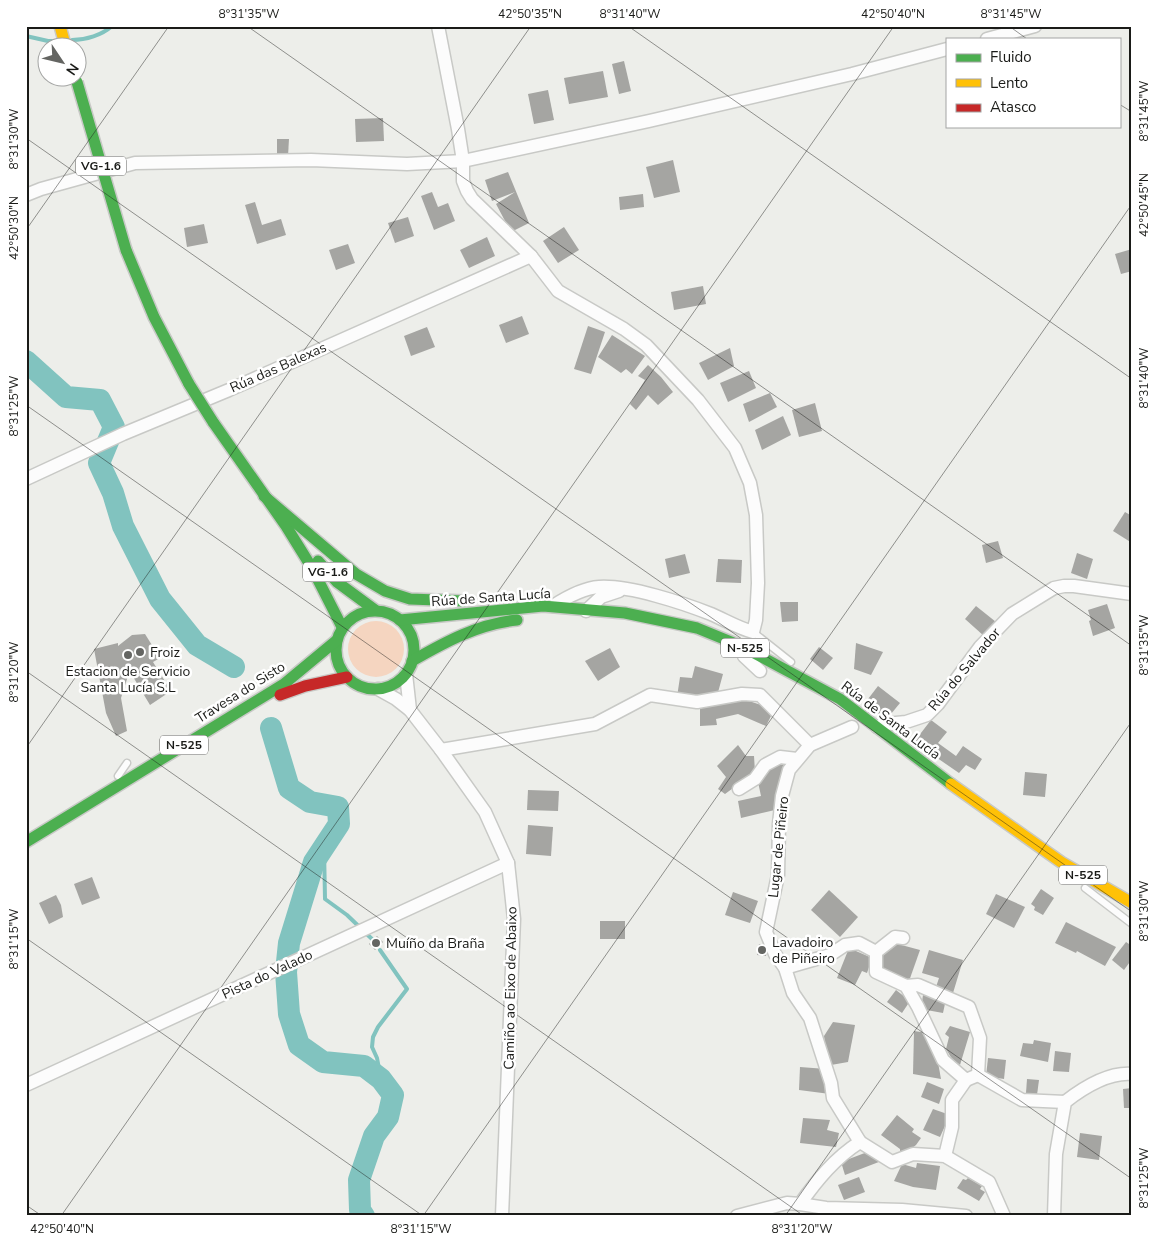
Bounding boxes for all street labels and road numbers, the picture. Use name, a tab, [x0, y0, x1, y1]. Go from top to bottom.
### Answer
road number: VG-1.6	[76, 157, 126, 176]
street label: Rúa das Balexas	[227, 338, 330, 397]
road number: VG-1.6	[303, 562, 353, 582]
street label: Rúa de Santa Lucía	[431, 584, 551, 611]
street label: Rúa do Salvador	[924, 624, 1005, 715]
road number: N-525	[721, 638, 769, 658]
street label: Travesa do Sisto	[192, 657, 289, 728]
street label: Rúa de Santa Lucía	[837, 677, 944, 764]
road number: N-525	[160, 736, 208, 754]
street label: Lugar de Piñeiro	[764, 795, 793, 899]
road number: N-525	[1059, 866, 1107, 884]
street label: Camiño ao Eixo de Abaixo	[500, 906, 521, 1070]
street label: Pista do Valado	[219, 945, 316, 1004]

